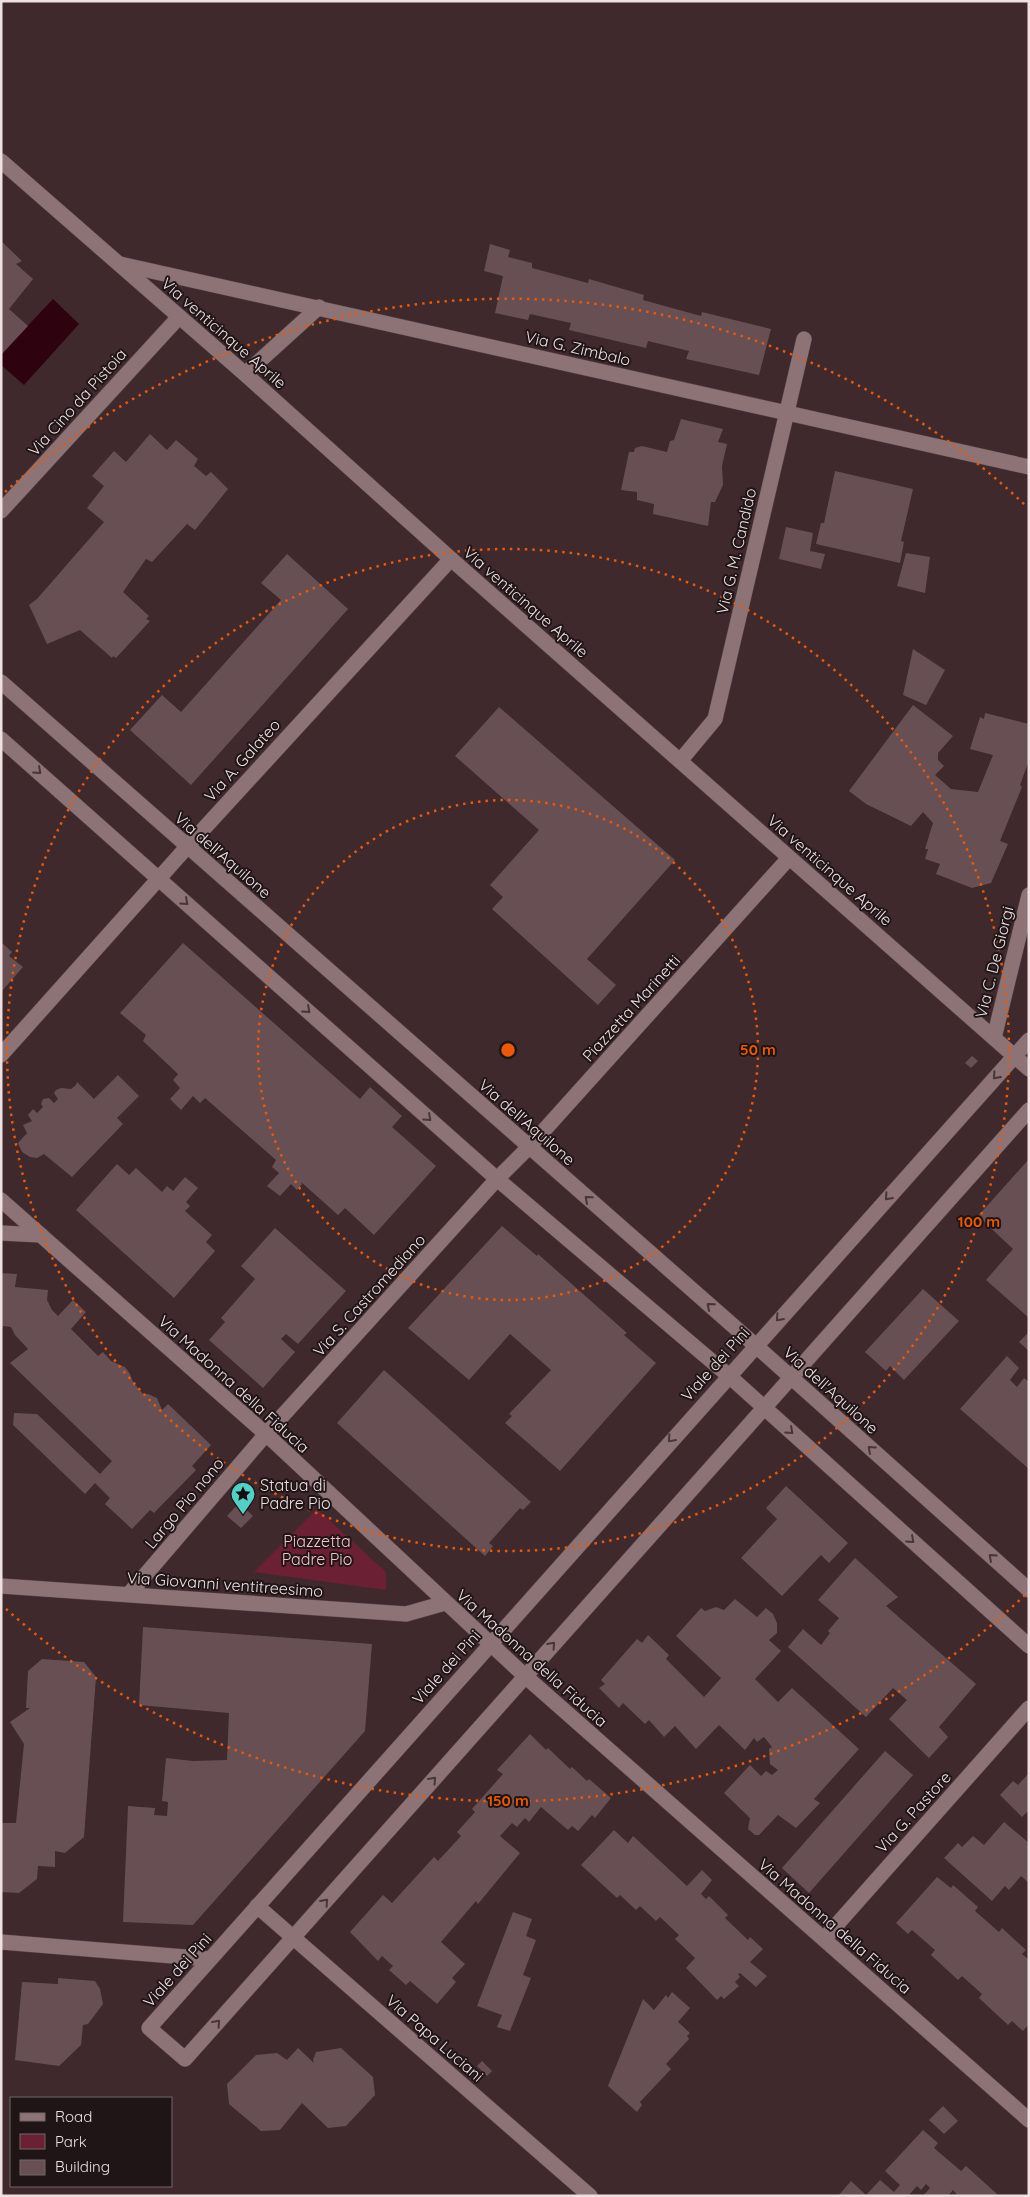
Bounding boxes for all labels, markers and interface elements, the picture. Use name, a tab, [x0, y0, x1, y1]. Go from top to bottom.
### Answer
street label: Via venticinque Aprile	[157, 273, 291, 393]
street label: Via G. Zimbalo	[523, 326, 633, 370]
street label: Via Cino da Pistoia	[24, 344, 130, 460]
street label: Via G. M. Candido	[712, 486, 760, 616]
street label: Via venticinque Aprile	[459, 542, 593, 662]
street label: Via A. Galateo	[200, 715, 284, 805]
one-way arrow	[32, 765, 41, 774]
street label: Via dell'Aquilone	[171, 808, 275, 902]
street label: Via venticinque Aprile	[763, 810, 897, 930]
one-way arrow	[180, 896, 189, 905]
street label: Via C. De Giorgi	[970, 904, 1018, 1020]
street label: Piazzetta Marinetti	[578, 950, 684, 1066]
one-way arrow	[301, 1004, 310, 1013]
text: 50 m	[740, 1040, 776, 1059]
centre of rings	[499, 1041, 517, 1059]
one-way arrow	[993, 1070, 1002, 1079]
street label: Via dell'Aquilone	[475, 1075, 579, 1169]
one-way arrow	[423, 1112, 432, 1121]
one-way arrow	[885, 1191, 894, 1200]
one-way arrow	[585, 1196, 594, 1205]
text: 100 m	[958, 1212, 1000, 1231]
street label: Via S. Castromediano	[309, 1229, 429, 1361]
one-way arrow	[707, 1303, 716, 1312]
street label: Via Madonna della Fiducia	[154, 1311, 314, 1457]
one-way arrow	[776, 1312, 785, 1321]
street label: Viale dei Pini	[677, 1323, 753, 1405]
street label: Via dell'Aquilone	[779, 1342, 883, 1438]
one-way arrow	[785, 1425, 794, 1434]
one-way arrow	[668, 1434, 677, 1443]
one-way arrow	[868, 1446, 877, 1455]
street label: Largo Pio nono	[140, 1453, 228, 1553]
place label: Statua di Padre Pio	[260, 1475, 331, 1513]
place icon: Statua di Padre Pio	[230, 1481, 256, 1515]
park label: Piazzetta Padre Pio	[282, 1531, 352, 1569]
one-way arrow	[905, 1534, 914, 1543]
one-way arrow	[989, 1554, 998, 1563]
street label: Via Giovanni ventitreesimo	[126, 1567, 324, 1601]
street label: Via Madonna della Fiducia	[452, 1585, 612, 1731]
street label: Viale dei Pini	[408, 1626, 484, 1708]
one-way arrow	[546, 1642, 555, 1651]
street label: Via G. Pastore	[871, 1767, 955, 1857]
one-way arrow	[427, 1777, 436, 1786]
text: 150 m	[487, 1791, 529, 1810]
street label: Via Madonna della Fiducia	[754, 1854, 916, 1998]
one-way arrow	[319, 1898, 328, 1907]
street label: Viale dei Pini	[139, 1929, 215, 2011]
street label: Via Papa Luciani	[382, 1990, 488, 2086]
one-way arrow	[211, 2020, 220, 2029]
legend	[10, 2097, 172, 2187]
text: Road	[55, 2107, 92, 2126]
text: Park	[55, 2132, 87, 2151]
text: Building	[55, 2157, 110, 2176]

